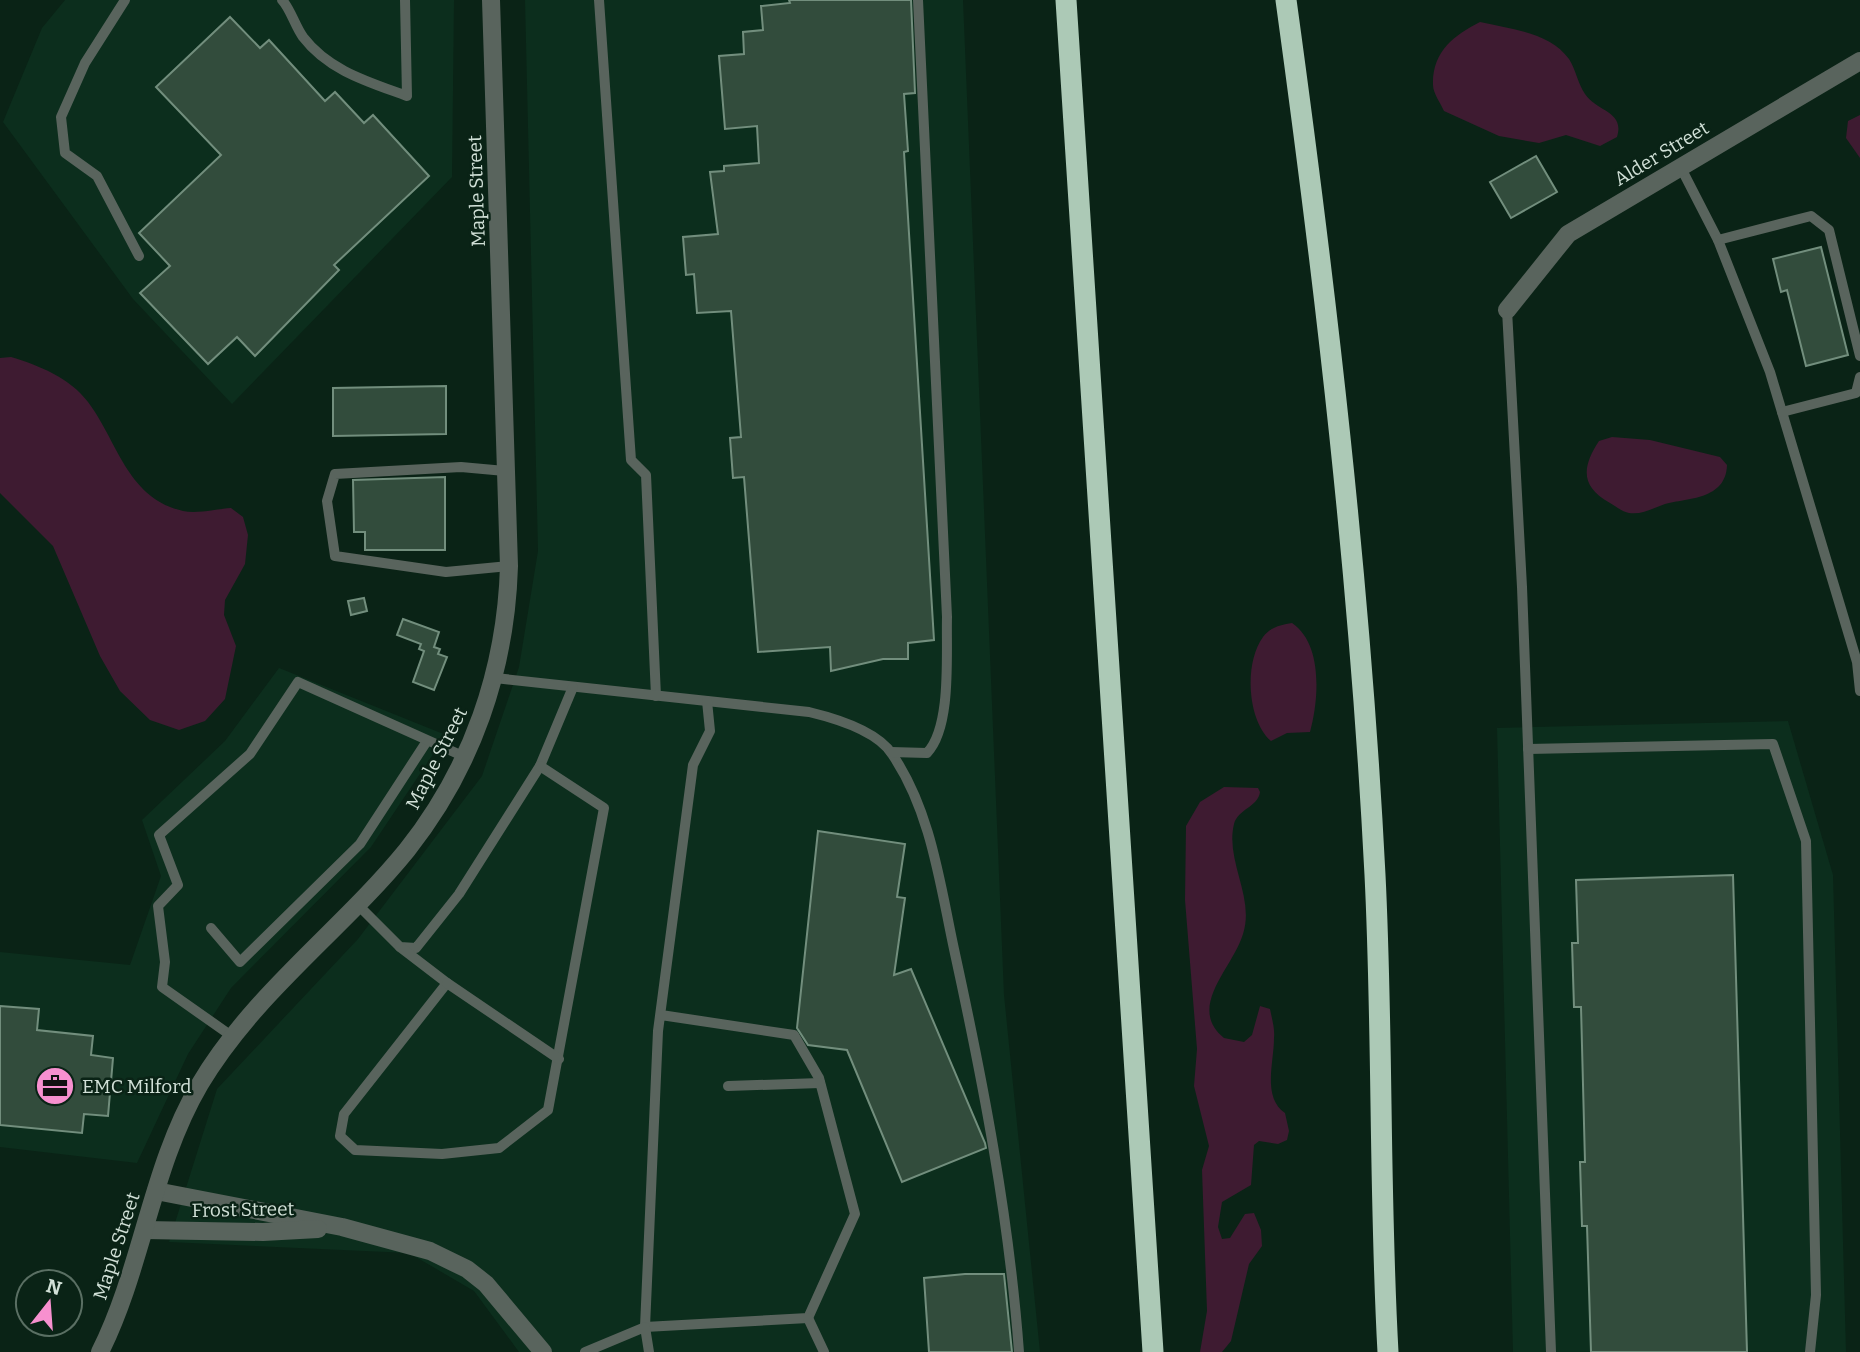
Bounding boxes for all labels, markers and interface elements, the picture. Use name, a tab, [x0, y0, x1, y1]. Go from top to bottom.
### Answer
street label: Alder Street	[1610, 116, 1713, 191]
street label: Maple Street	[463, 135, 490, 247]
street label: Maple Street	[401, 703, 472, 813]
office icon: EMC Milford	[34, 1065, 76, 1107]
place label: EMC Milford	[82, 1075, 191, 1098]
street label: Maple Street	[88, 1189, 145, 1303]
street label: Frost Street	[191, 1197, 295, 1222]
north arrow	[14, 1268, 84, 1338]
text: N	[43, 1274, 65, 1300]

